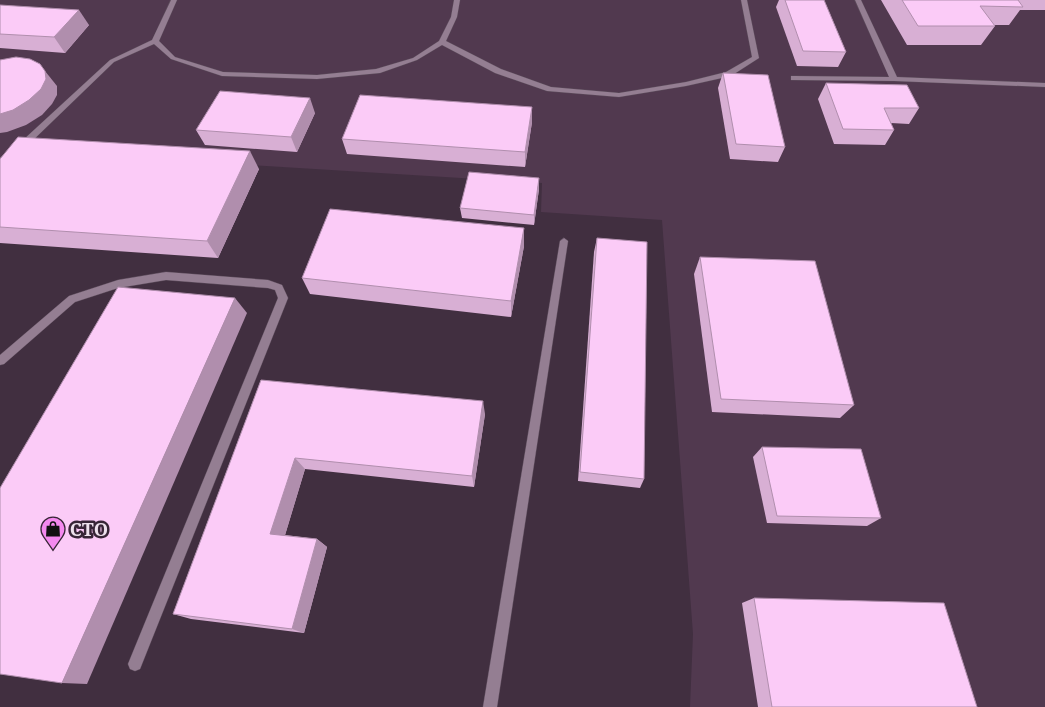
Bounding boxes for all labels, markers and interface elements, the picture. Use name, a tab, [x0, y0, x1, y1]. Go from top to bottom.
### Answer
shop icon: СТО	[40, 516, 66, 550]
place label: СТО	[70, 517, 108, 541]

